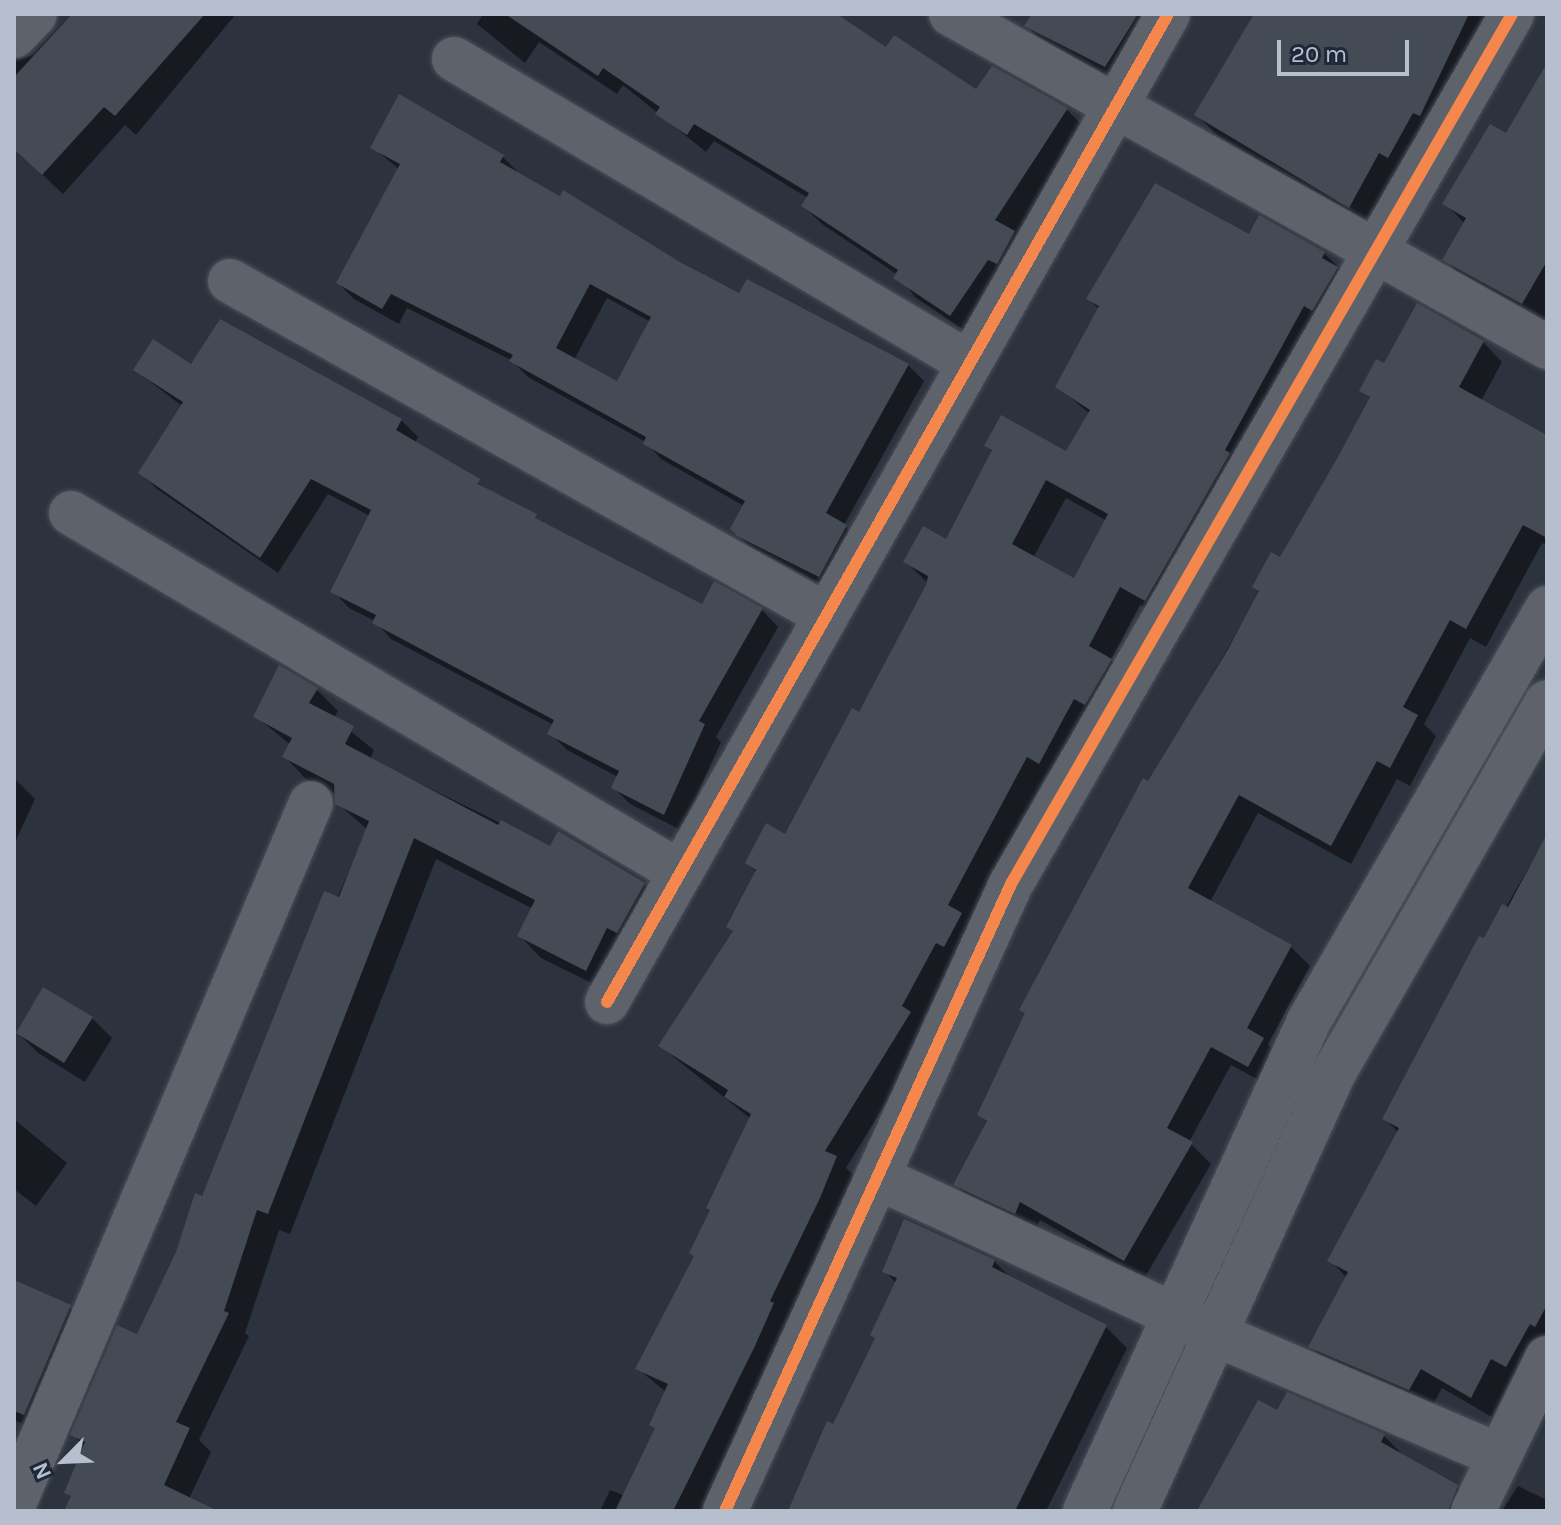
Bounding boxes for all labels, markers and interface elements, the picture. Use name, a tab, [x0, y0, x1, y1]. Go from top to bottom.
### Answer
scale bar	[1281, 24, 1413, 74]
text: 20 m	[1291, 40, 1347, 68]
north arrow	[24, 1421, 104, 1501]
text: N	[27, 1458, 57, 1483]

